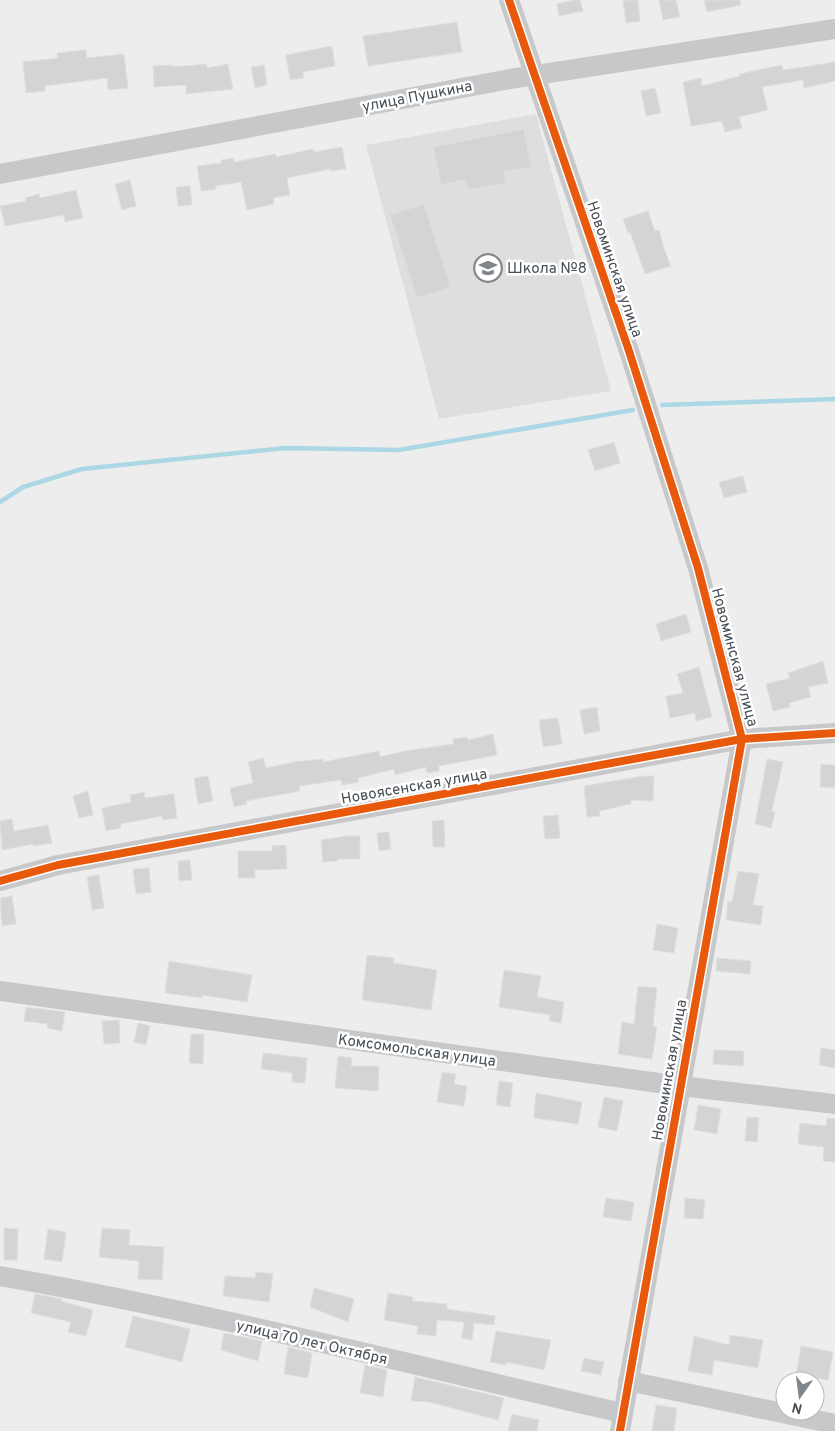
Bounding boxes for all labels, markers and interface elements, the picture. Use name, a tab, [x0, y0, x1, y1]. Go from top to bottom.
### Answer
street label: улица Пушкина	[361, 77, 474, 117]
street label: Новоминская улица	[581, 199, 646, 340]
school or university icon: Школа №8	[473, 253, 503, 283]
place label: Школа №8	[507, 260, 587, 279]
street label: Новоминская улица	[706, 586, 761, 729]
street label: Новоясенская улица	[340, 765, 489, 810]
street label: Новоминская улица	[649, 998, 692, 1142]
street label: Комсомольская улица	[337, 1031, 497, 1072]
street label: улица 70 лет Октября	[234, 1317, 389, 1370]
north arrow	[775, 1371, 825, 1421]
text: N	[790, 1398, 804, 1417]

